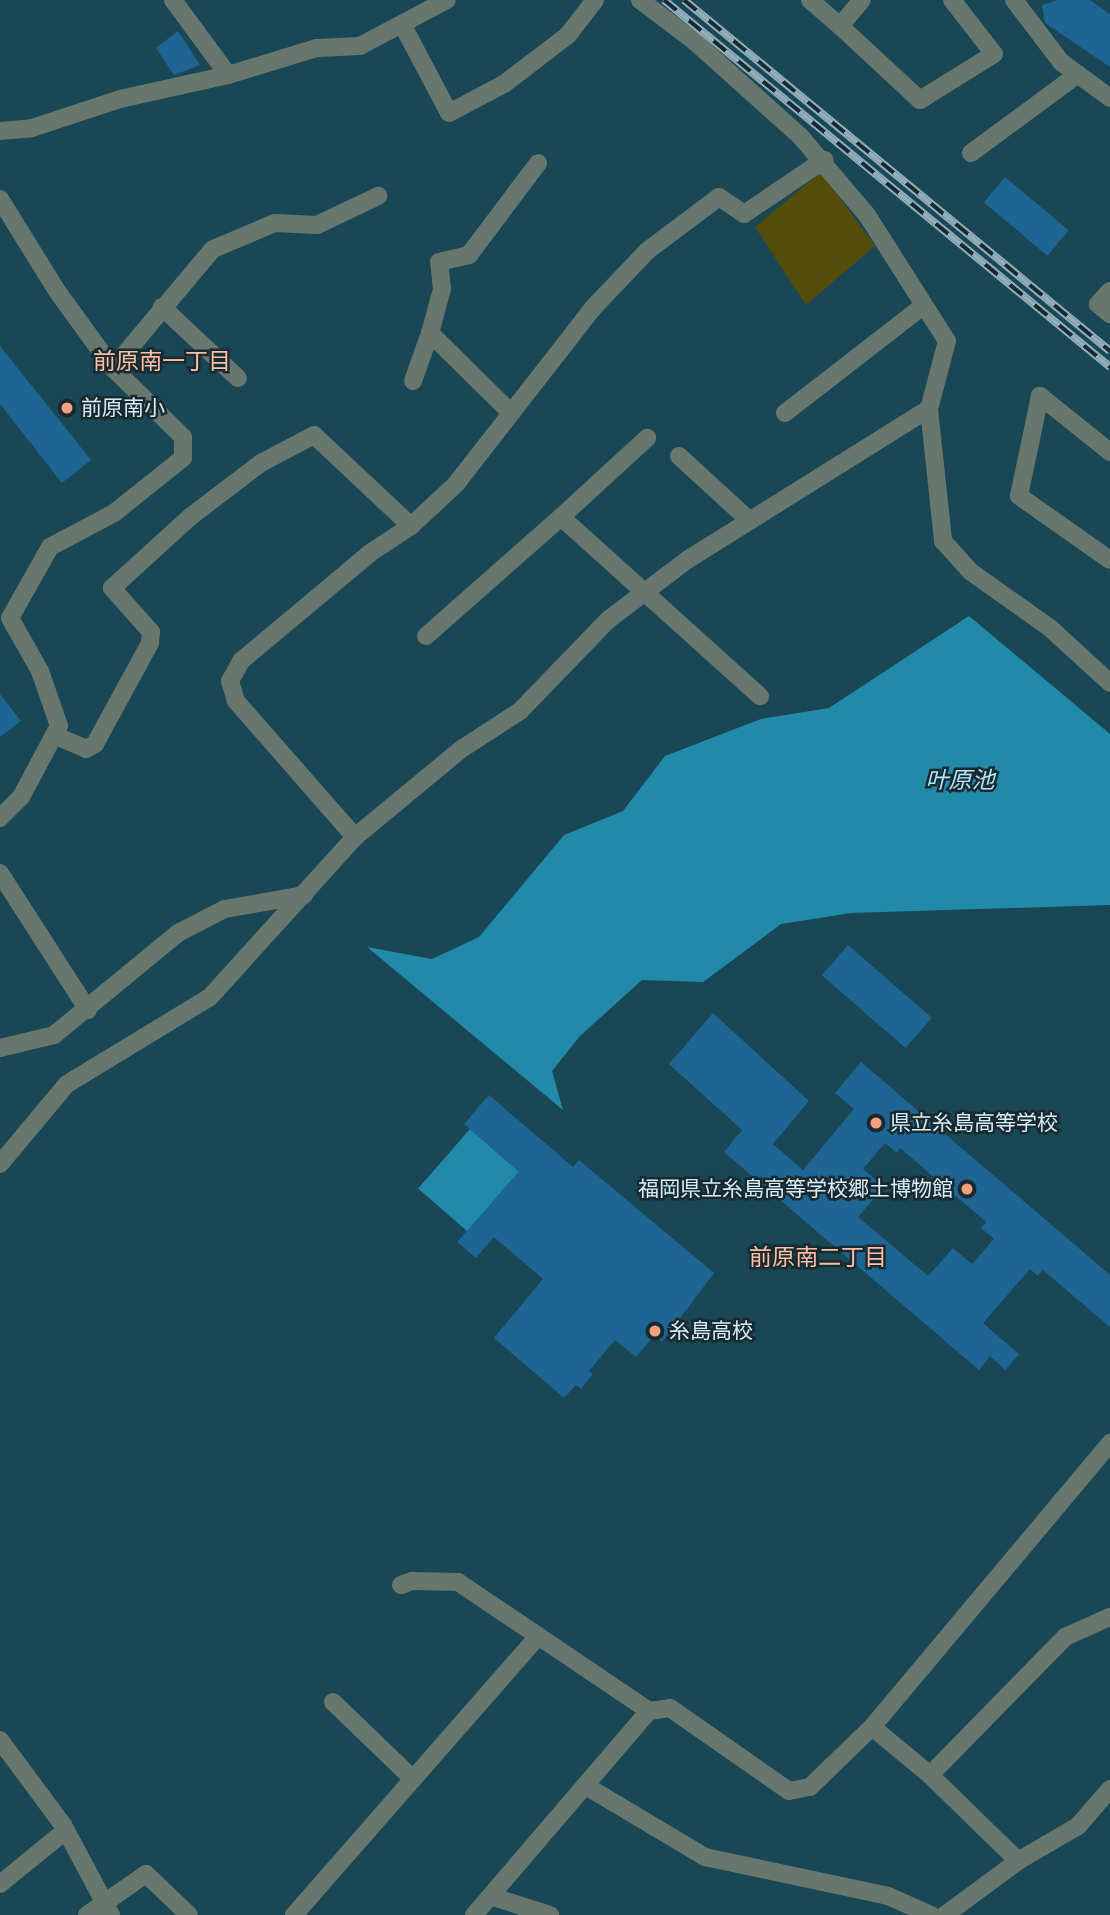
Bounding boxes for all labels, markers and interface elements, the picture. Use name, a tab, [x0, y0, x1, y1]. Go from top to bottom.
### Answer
district label: 前原南一丁目	[93, 347, 231, 375]
place label: 前原南小	[81, 395, 165, 421]
marker: 前原南小	[59, 400, 75, 416]
water label: 叶原池	[926, 766, 994, 794]
place label: 県立糸島高等学校	[890, 1110, 1058, 1136]
marker: 県立糸島高等学校	[868, 1115, 884, 1131]
place label: 福岡県立糸島高等学校郷土博物館	[638, 1176, 953, 1202]
marker: 福岡県立糸島高等学校郷土博物館	[959, 1181, 975, 1197]
district label: 前原南二丁目	[749, 1243, 887, 1271]
place label: 糸島高校	[669, 1318, 753, 1344]
marker: 糸島高校	[647, 1323, 663, 1339]

